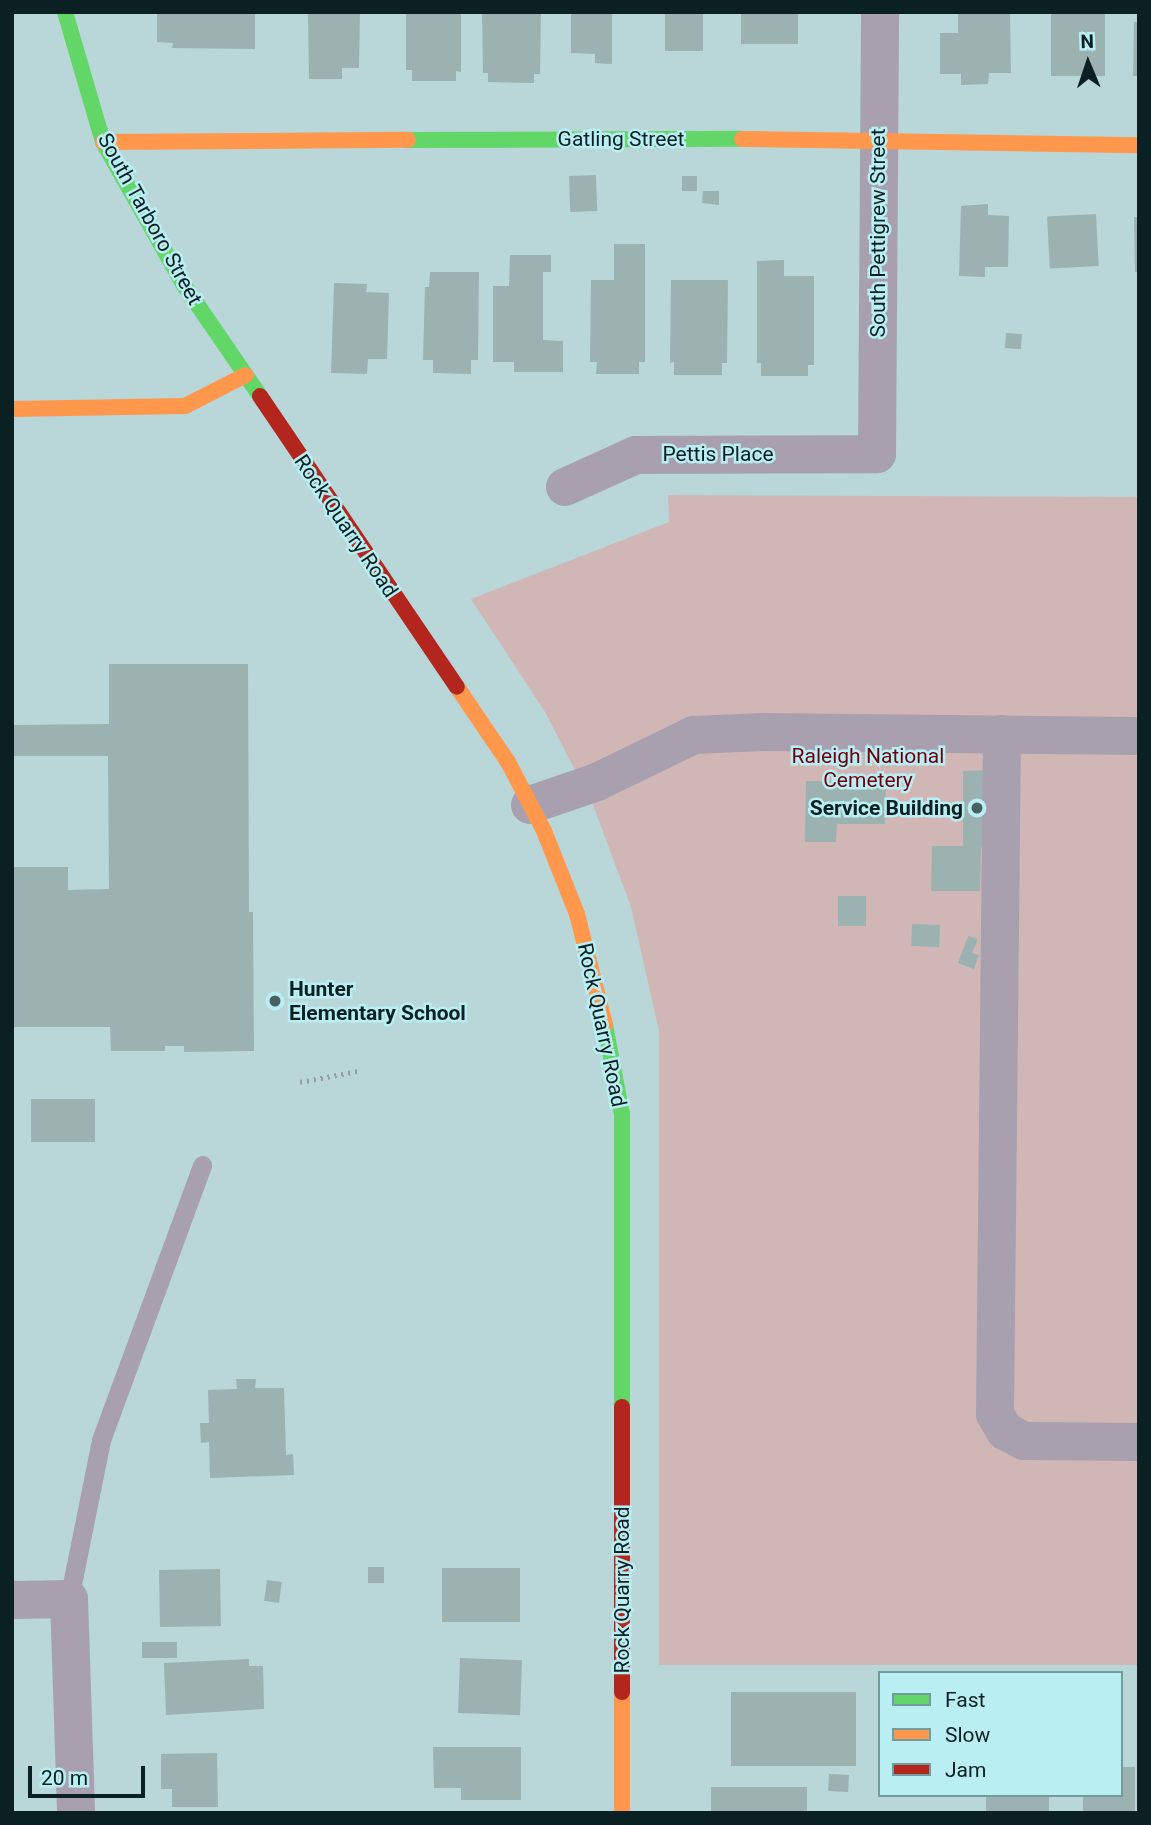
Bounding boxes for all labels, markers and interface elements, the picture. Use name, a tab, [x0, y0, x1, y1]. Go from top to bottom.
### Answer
north arrow	[1053, 28, 1123, 98]
text: N	[1080, 30, 1094, 53]
street label: Gatling Street	[558, 126, 684, 152]
street label: South Pettigrew Street	[865, 128, 891, 338]
street label: South Tarboro Street	[92, 129, 208, 309]
street label: Pettis Place	[662, 441, 774, 467]
street label: Rock Quarry Road	[289, 450, 403, 602]
park label: Raleigh National Cemetery	[792, 743, 944, 793]
place label: Service Building	[810, 795, 963, 821]
marker: Service Building	[969, 800, 985, 816]
street label: Rock Quarry Road	[572, 941, 632, 1109]
place label: Hunter Elementary School	[289, 976, 466, 1026]
marker: Hunter Elementary School	[267, 993, 283, 1009]
street label: Rock Quarry Road	[609, 1507, 635, 1673]
legend	[878, 1671, 1123, 1797]
text: Fast	[945, 1688, 985, 1712]
text: Slow	[945, 1723, 990, 1747]
scale bar	[32, 1752, 149, 1796]
text: Jam	[945, 1758, 986, 1782]
text: 20 m	[41, 1766, 88, 1790]

